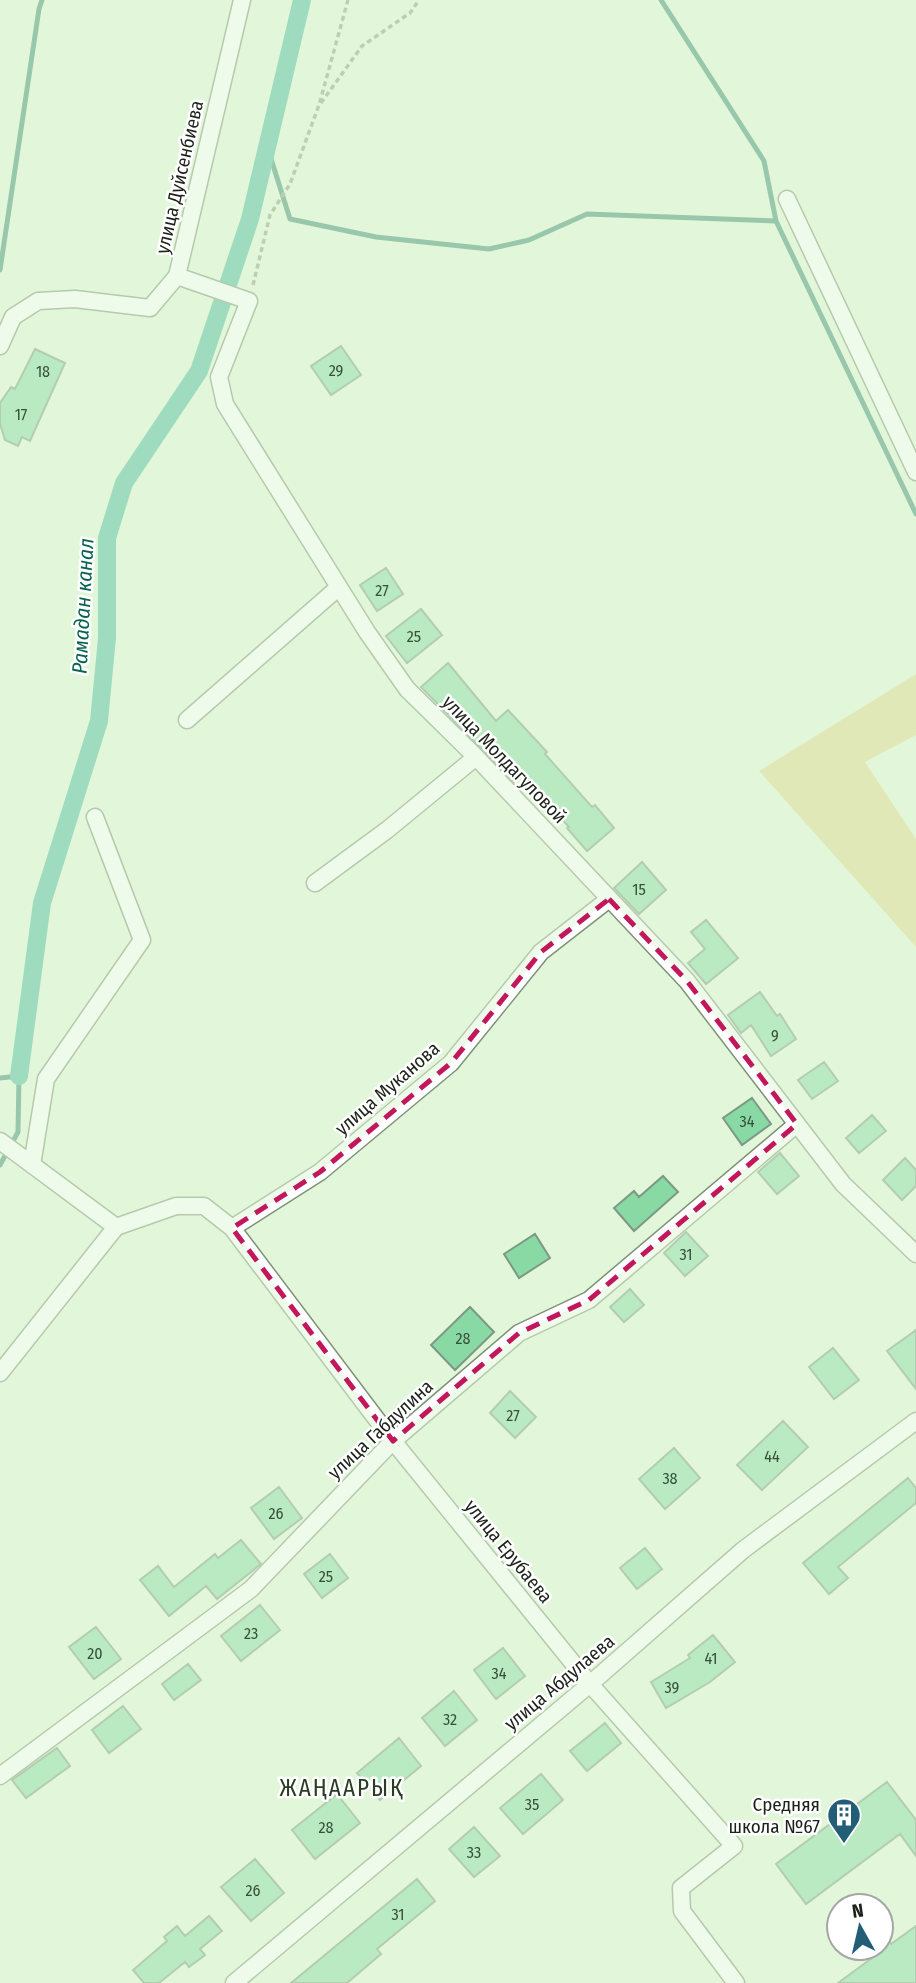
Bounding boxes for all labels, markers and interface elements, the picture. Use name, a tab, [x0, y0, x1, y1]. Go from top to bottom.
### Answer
street label: улица Дуйсенбиева	[151, 98, 208, 256]
house number: 29	[329, 361, 344, 380]
house number: 18	[36, 362, 50, 381]
house number: 17	[15, 405, 28, 424]
water label: Рамадан канал	[66, 537, 100, 675]
house number: 27	[375, 581, 389, 600]
house number: 25	[407, 627, 421, 646]
street label: улица Молдагуловой	[438, 691, 572, 828]
house number: 15	[632, 880, 646, 899]
house number: 9	[771, 1026, 779, 1045]
street label: улица Муканова	[330, 1037, 444, 1140]
house number: 34	[740, 1112, 755, 1131]
house number: 31	[679, 1245, 693, 1264]
house number: 28	[455, 1329, 471, 1348]
street label: улица Габдулина	[323, 1375, 438, 1484]
house number: 27	[506, 1406, 520, 1425]
house number: 44	[764, 1447, 780, 1466]
house number: 38	[662, 1469, 678, 1488]
street label: улица Ерубаева	[460, 1495, 557, 1608]
house number: 26	[269, 1504, 284, 1523]
house number: 25	[319, 1567, 333, 1586]
house number: 23	[244, 1624, 258, 1643]
street label: улица Абдулаева	[500, 1630, 619, 1735]
house number: 20	[87, 1644, 103, 1663]
house number: 41	[704, 1649, 718, 1668]
house number: 34	[492, 1664, 507, 1683]
house number: 39	[665, 1678, 680, 1697]
house number: 32	[443, 1710, 457, 1729]
district label: ЖАҢААРЫҚ	[280, 1774, 404, 1802]
place label: Средняя школа №67	[728, 1793, 820, 1838]
house number: 35	[525, 1795, 539, 1814]
building icon: Средняя школа №67	[825, 1796, 863, 1845]
house number: 28	[318, 1818, 334, 1837]
house number: 33	[467, 1843, 481, 1862]
house number: 26	[246, 1881, 261, 1900]
north arrow	[825, 1892, 895, 1962]
text: N	[850, 1898, 865, 1923]
house number: 31	[391, 1905, 405, 1924]

